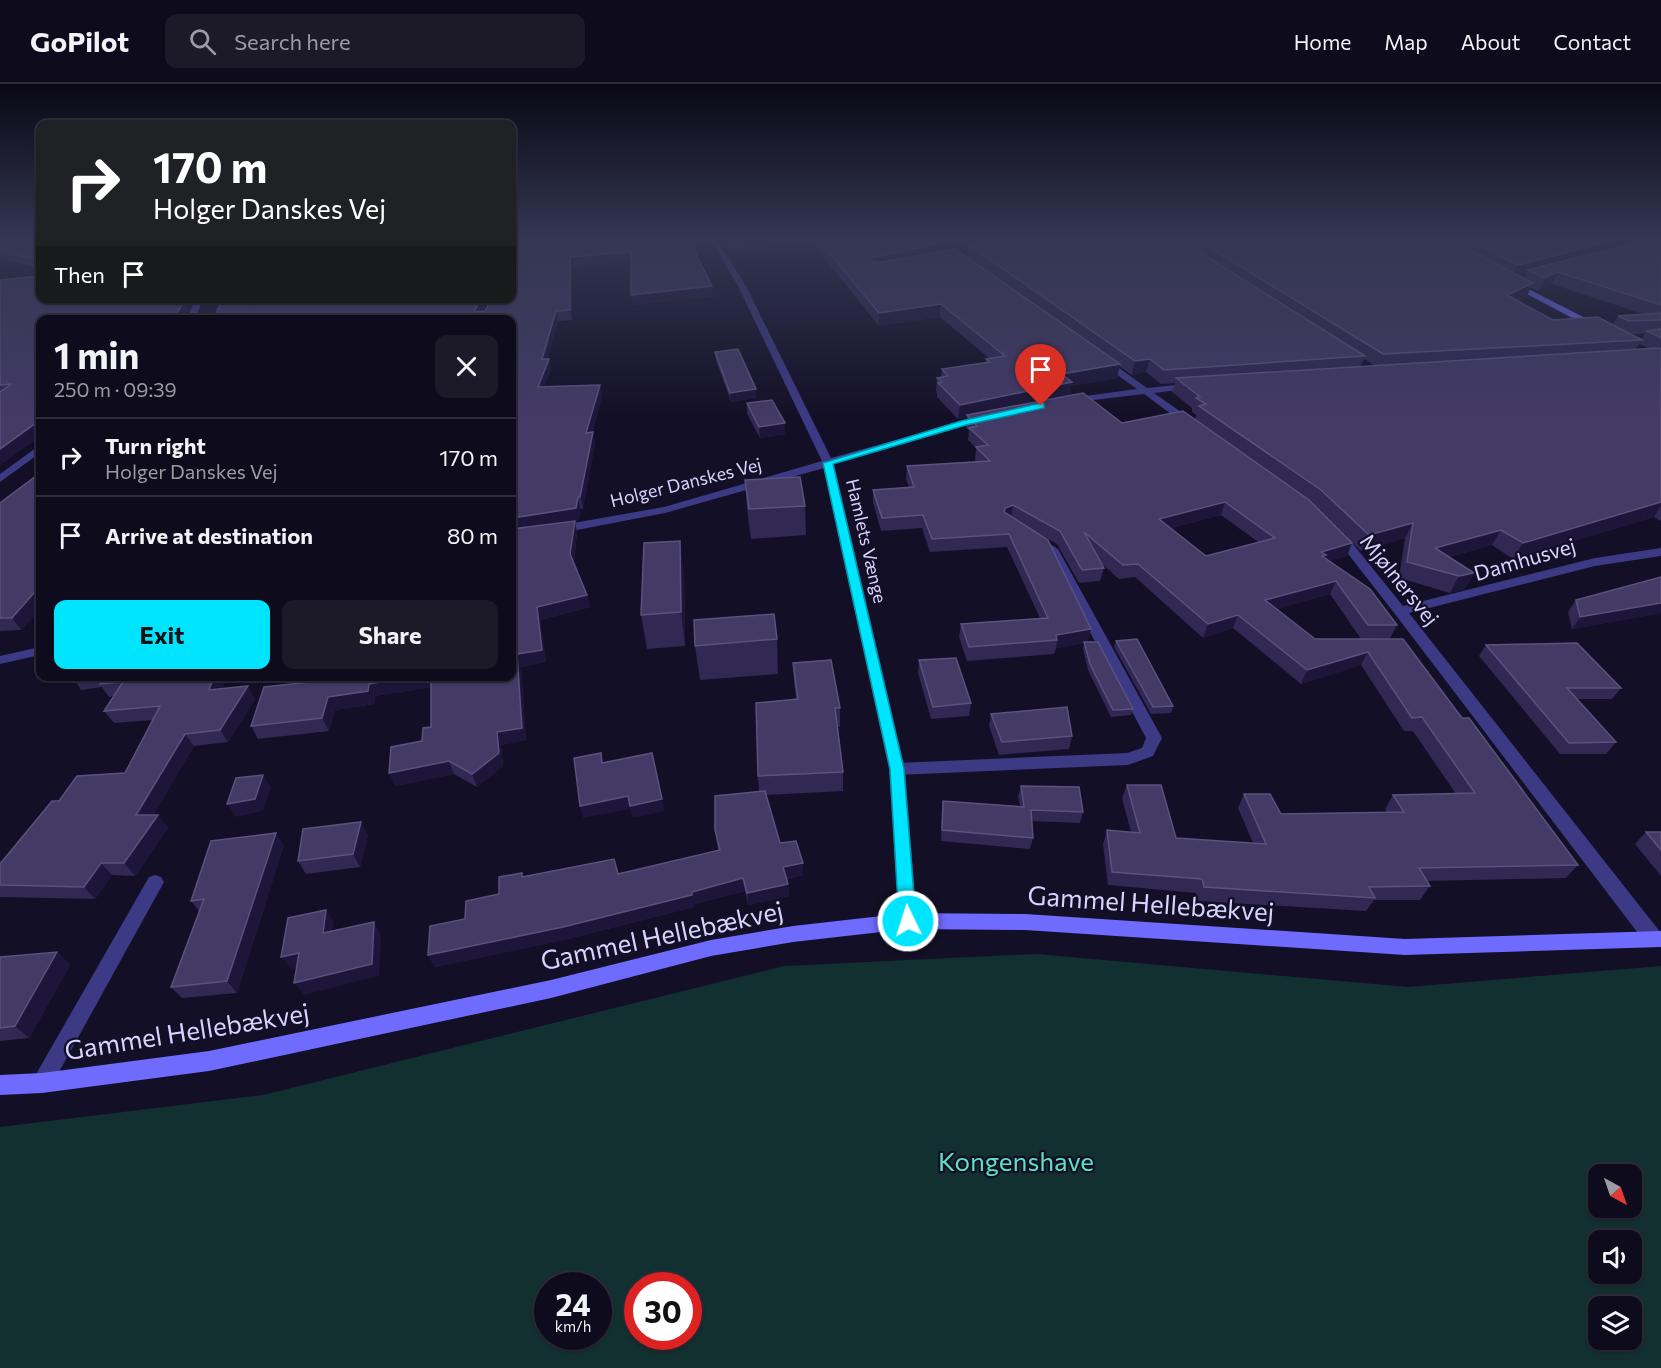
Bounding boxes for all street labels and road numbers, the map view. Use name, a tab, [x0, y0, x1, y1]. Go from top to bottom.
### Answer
street label: Holger Danskes Vej	[608, 453, 764, 511]
street label: Hamlets Vænge	[842, 476, 892, 605]
street label: Mjølnersvej	[1356, 528, 1445, 630]
street label: Damhusvej	[1471, 532, 1578, 585]
street label: Gammel Hellebækvej	[1027, 878, 1276, 927]
street label: Gammel Hellebækvej	[537, 894, 786, 975]
street label: Gammel Hellebækvej	[62, 996, 311, 1065]

